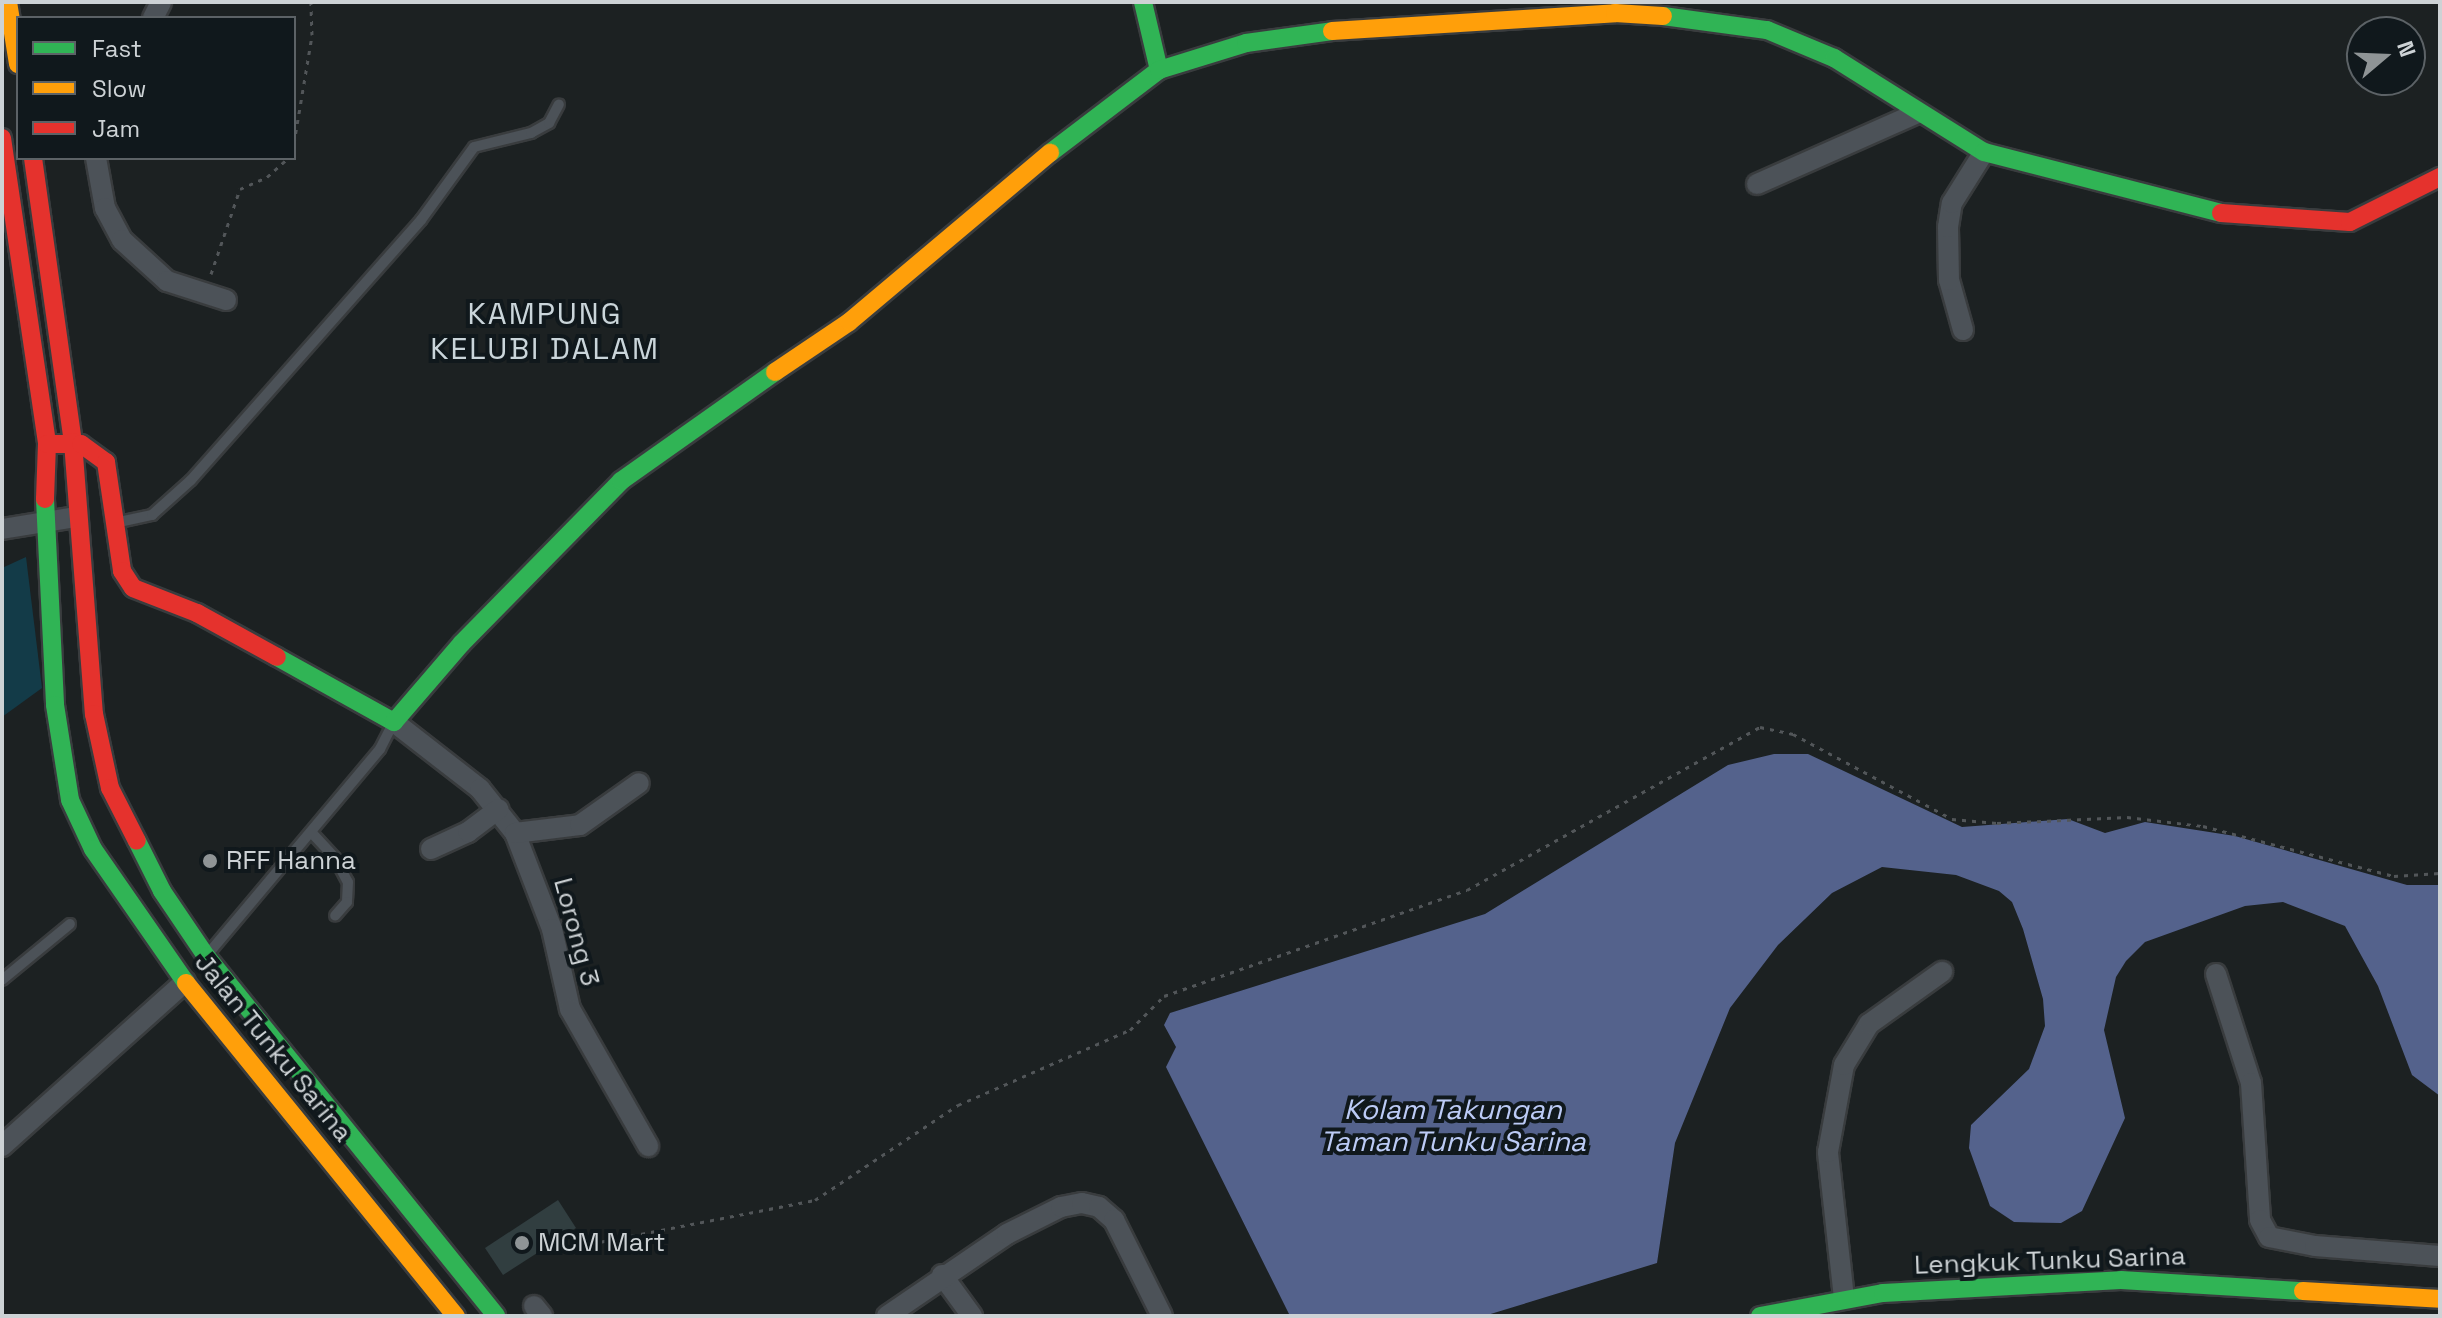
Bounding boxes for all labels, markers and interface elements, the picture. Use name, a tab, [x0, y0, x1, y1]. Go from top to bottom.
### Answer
legend	[16, 16, 296, 160]
north arrow	[2346, 16, 2426, 96]
text: Fast	[92, 33, 142, 64]
text: N	[2391, 37, 2422, 60]
text: Slow	[92, 73, 146, 104]
text: Jam	[92, 113, 140, 144]
district label: KAMPUNG KELUBI DALAM	[430, 296, 660, 366]
place label: RFF Hanna	[226, 845, 356, 877]
marker: RFF Hanna	[201, 852, 219, 870]
street label: Lorong 3	[547, 875, 605, 989]
street label: Jalan Tunku Sarina	[187, 948, 359, 1148]
water label: Kolam Takungan Taman Tunku Sarina	[1320, 1092, 1586, 1158]
place label: MCM Mart	[538, 1227, 666, 1259]
marker: MCM Mart	[513, 1234, 531, 1252]
street label: Lengkuk Tunku Sarina	[1913, 1241, 2187, 1281]

